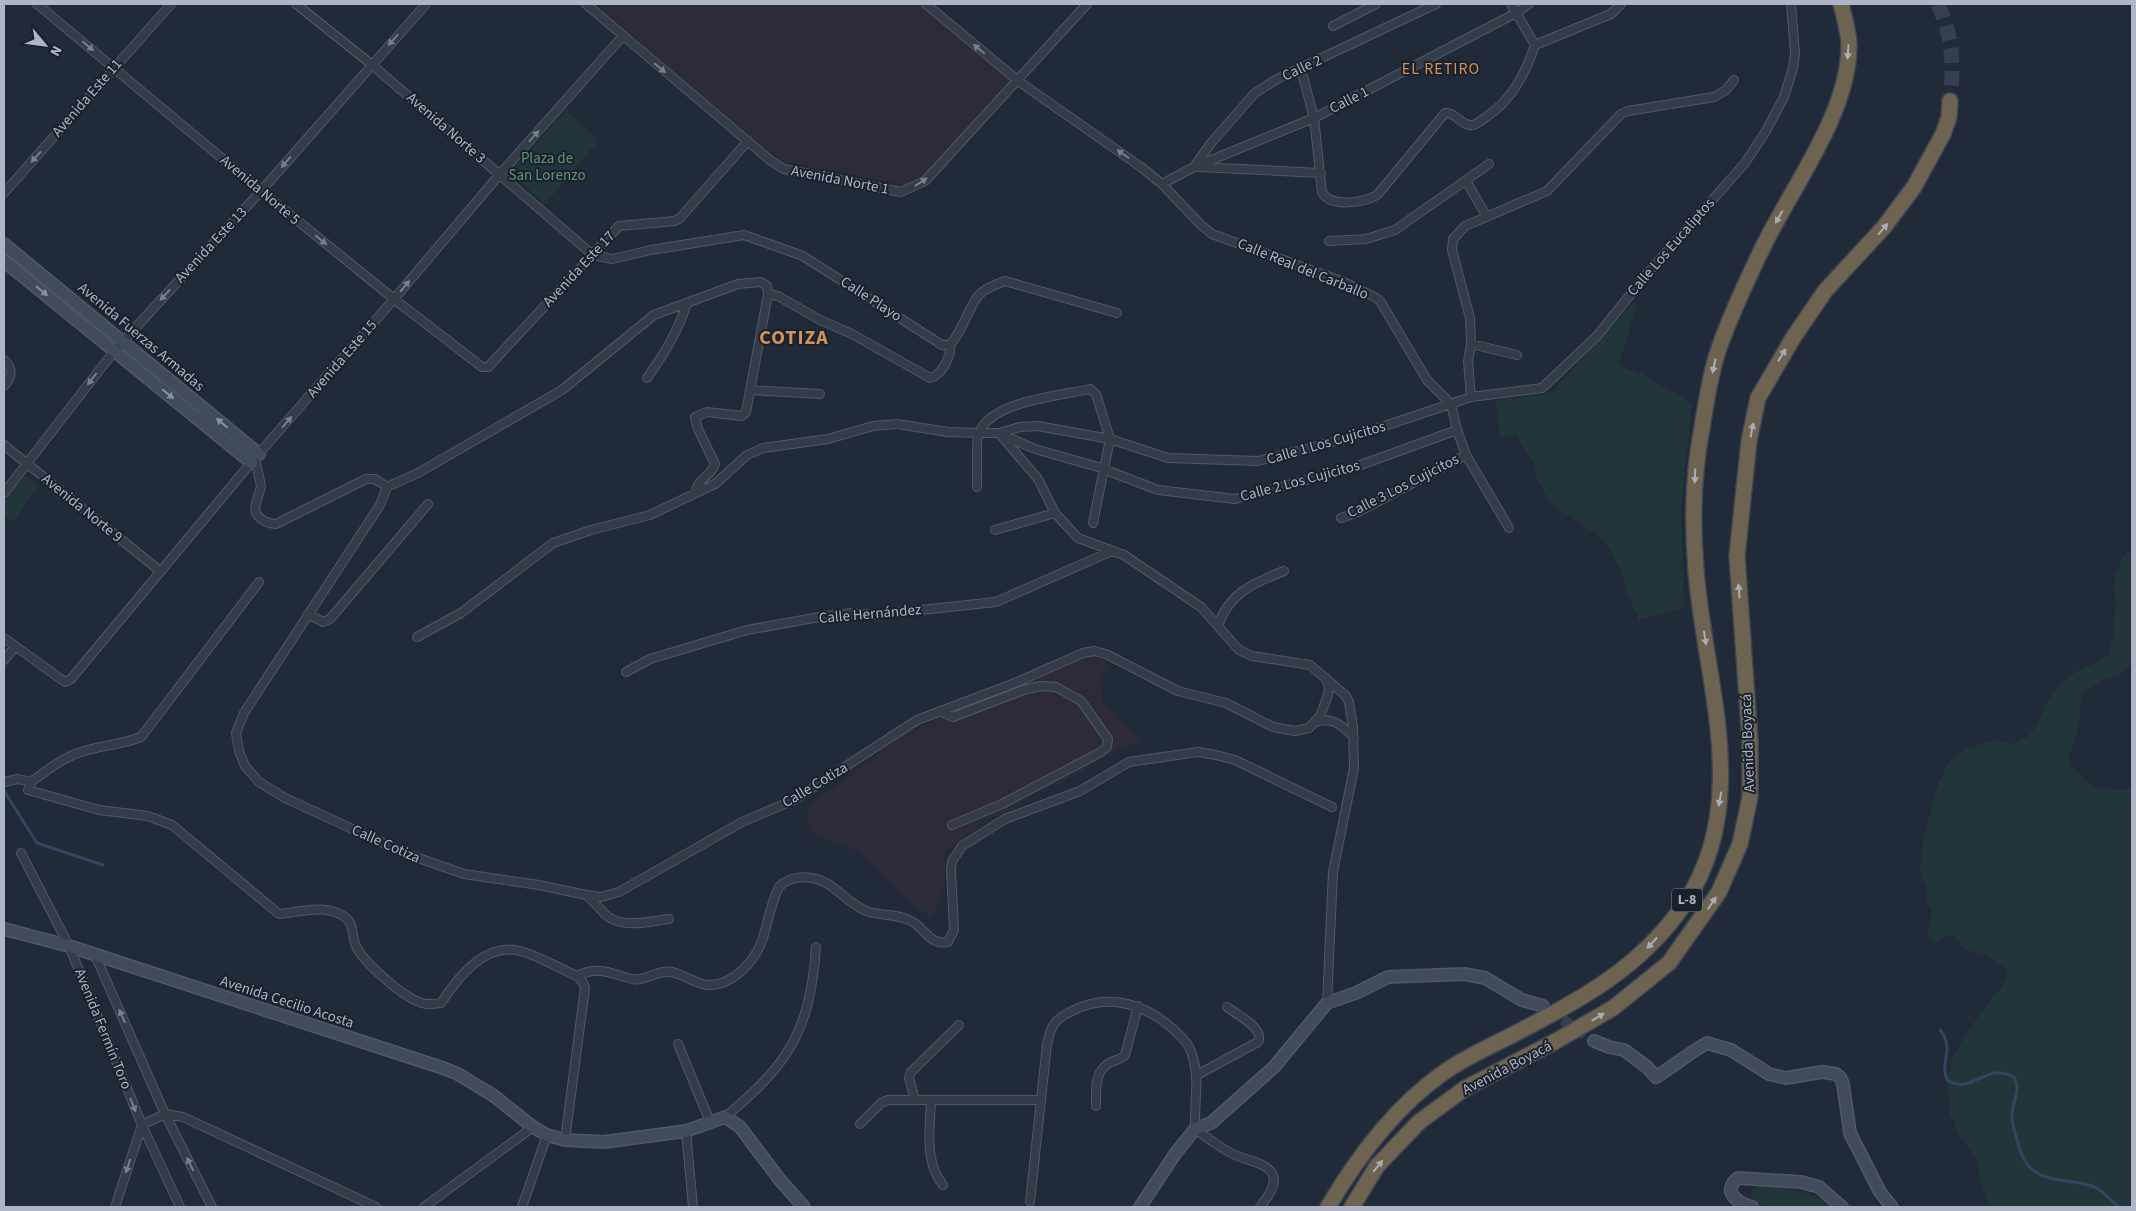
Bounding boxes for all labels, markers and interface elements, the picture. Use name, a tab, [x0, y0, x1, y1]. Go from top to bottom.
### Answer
north arrow	[20, 20, 70, 70]
one-way arrow	[387, 33, 399, 45]
one-way arrow	[82, 41, 95, 52]
text: N	[44, 42, 66, 60]
one-way arrow	[973, 43, 986, 54]
one-way arrow	[1844, 44, 1852, 60]
street label: Calle 2	[1279, 50, 1325, 86]
street label: Avenida Este 11	[47, 54, 127, 142]
district label: EL RETIRO	[1402, 58, 1480, 80]
one-way arrow	[653, 62, 666, 73]
street label: Calle 1	[1326, 81, 1372, 119]
street label: Avenida Norte 3	[402, 88, 490, 168]
one-way arrow	[528, 130, 540, 142]
park label: Plaza de San Lorenzo	[508, 148, 586, 186]
one-way arrow	[1116, 149, 1130, 159]
street label: Avenida Norte 5	[215, 150, 305, 230]
one-way arrow	[30, 151, 41, 164]
one-way arrow	[280, 156, 292, 168]
street label: Avenida Norte 1	[789, 160, 891, 200]
one-way arrow	[914, 177, 928, 186]
street label: Calle Los Eucaliptos	[1622, 193, 1720, 301]
street label: Avenida Este 13	[170, 202, 252, 288]
one-way arrow	[1775, 210, 1783, 224]
one-way arrow	[1877, 223, 1889, 235]
street label: Avenida Este 17	[538, 226, 620, 312]
street label: Calle Real del Carballo	[1234, 233, 1372, 305]
one-way arrow	[314, 234, 327, 245]
street label: Calle Playo	[836, 271, 906, 327]
street label: Avenida Fuerzas Armadas	[73, 278, 209, 396]
one-way arrow	[400, 280, 411, 293]
one-way arrow	[35, 286, 48, 297]
one-way arrow	[159, 289, 171, 301]
street label: Avenida Este 15	[302, 315, 382, 403]
district label: COTIZA	[759, 324, 829, 352]
one-way arrow	[1777, 349, 1786, 362]
one-way arrow	[1710, 358, 1718, 374]
one-way arrow	[87, 372, 98, 385]
one-way arrow	[161, 388, 174, 399]
one-way arrow	[282, 415, 293, 428]
street label: Calle 1 Los Cujicitos	[1264, 416, 1388, 470]
one-way arrow	[215, 418, 228, 429]
one-way arrow	[1748, 421, 1756, 437]
street label: Calle 3 Los Cujicitos	[1343, 449, 1463, 523]
street label: Calle 2 Los Cujicitos	[1238, 455, 1362, 507]
one-way arrow	[1691, 468, 1699, 484]
street label: Avenida Norte 9	[37, 469, 127, 547]
one-way arrow	[1735, 583, 1743, 599]
street label: Calle Hernández	[818, 599, 922, 629]
one-way arrow	[1701, 630, 1709, 646]
street label: Avenida Boyacá	[1736, 693, 1760, 793]
street label: Calle Cotiza	[778, 757, 852, 813]
one-way arrow	[1715, 792, 1723, 808]
street label: Calle Cotiza	[348, 820, 424, 868]
road number: L-8	[1672, 888, 1702, 912]
one-way arrow	[1707, 896, 1717, 910]
one-way arrow	[1646, 937, 1658, 949]
street label: Avenida Fermín Toro	[69, 965, 137, 1093]
street label: Avenida Cecilio Acosta	[217, 970, 357, 1034]
one-way arrow	[117, 1009, 125, 1023]
one-way arrow	[1592, 1012, 1605, 1021]
street label: Avenida Boyacá	[1459, 1036, 1555, 1100]
one-way arrow	[130, 1097, 138, 1112]
one-way arrow	[186, 1156, 194, 1171]
one-way arrow	[124, 1158, 131, 1173]
one-way arrow	[1373, 1160, 1384, 1173]

